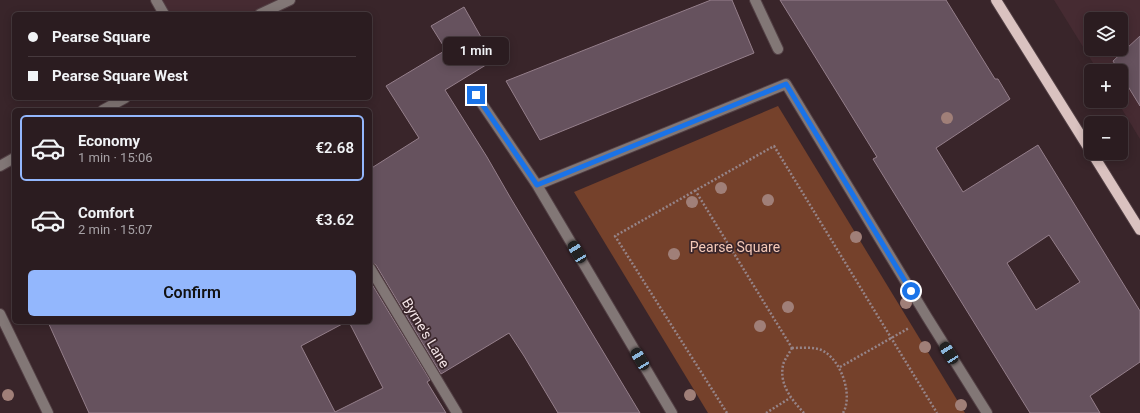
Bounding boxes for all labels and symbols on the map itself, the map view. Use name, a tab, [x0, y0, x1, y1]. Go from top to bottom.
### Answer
callout: 1 min	[443, 37, 509, 65]
route end	[467, 86, 485, 104]
car	[566, 239, 588, 265]
park label: Pearse Square	[690, 239, 780, 255]
route start	[902, 282, 920, 300]
street label: Byrne's Lane	[399, 295, 453, 371]
car	[937, 340, 961, 366]
car	[629, 346, 651, 372]

